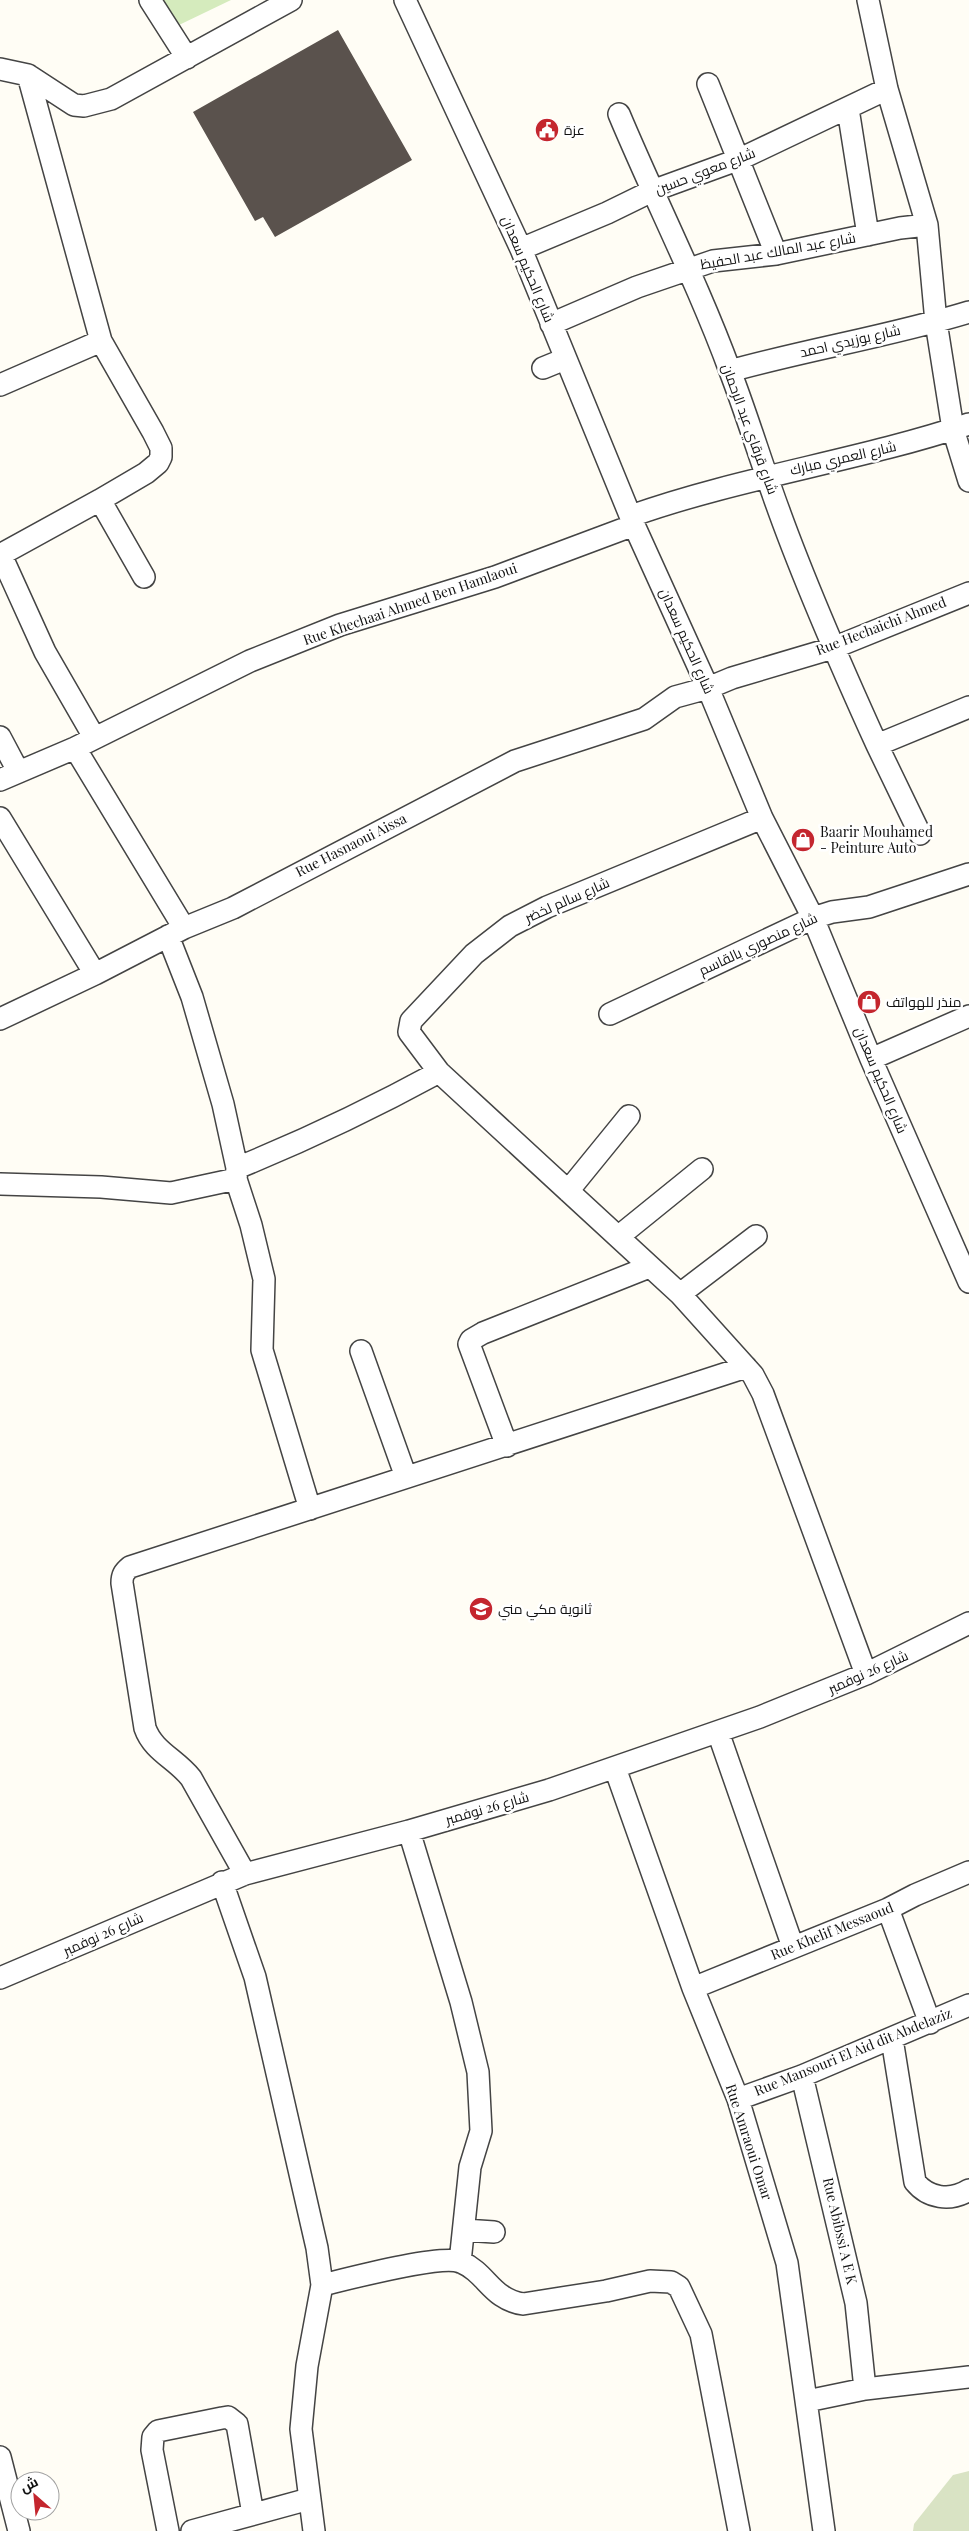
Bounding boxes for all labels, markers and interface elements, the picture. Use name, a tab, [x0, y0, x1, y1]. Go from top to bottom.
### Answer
public building icon: عزة	[534, 117, 560, 143]
place label: عزة	[564, 120, 585, 139]
street label: شارع معوي حسين	[652, 143, 759, 201]
street label: شارع الحكيم سعدان	[497, 213, 559, 325]
street label: شارع عبد المالك عبد الحفيظ	[699, 227, 857, 274]
street label: شارع بوزيدي احمد	[798, 320, 903, 364]
street label: شارع قرقاي عبد الرحمان	[715, 361, 783, 498]
street label: شارع العمري مبارك	[788, 436, 899, 482]
street label: Rue Khechaai Ahmed Ben Hamlaoui	[300, 558, 519, 649]
street label: شارع الحكيم سعدان	[655, 585, 719, 697]
street label: Rue Hechaichi Ahmed	[813, 592, 949, 659]
street label: Rue Hasnaoui Aissa	[292, 808, 410, 881]
place label: Baarir Mouhamed - Peinture Auto	[820, 822, 933, 857]
shop icon: Baarir Mouhamed - Peinture Auto	[790, 827, 816, 853]
street label: شارع سالم لخضر	[521, 872, 613, 928]
street label: شارع منصوري بالقاسم	[695, 908, 822, 982]
shop icon: منذر للهواتف	[856, 989, 882, 1015]
place label: منذر للهواتف	[886, 992, 962, 1011]
street label: شارع الحكيم سعدان	[850, 1024, 912, 1136]
school or university icon: ثانوية مكي مني	[468, 1596, 494, 1622]
place label: ثانوية مكي مني	[498, 1599, 592, 1621]
street label: شارع 26 نوفمبر	[824, 1645, 911, 1698]
street label: شارع 26 نوفمبر	[442, 1787, 531, 1829]
street label: Rue Khelif Messaoud	[768, 1897, 896, 1964]
street label: شارع 26 نوفمبر	[59, 1907, 146, 1960]
street label: Rue Mansouri El Aid dit Abdelaziz	[751, 2003, 955, 2100]
street label: Rue Amraoui Omar	[722, 2081, 777, 2203]
street label: Rue Abibssi A E K	[819, 2176, 862, 2287]
north arrow	[10, 2471, 60, 2521]
text: ش	[17, 2471, 41, 2497]

